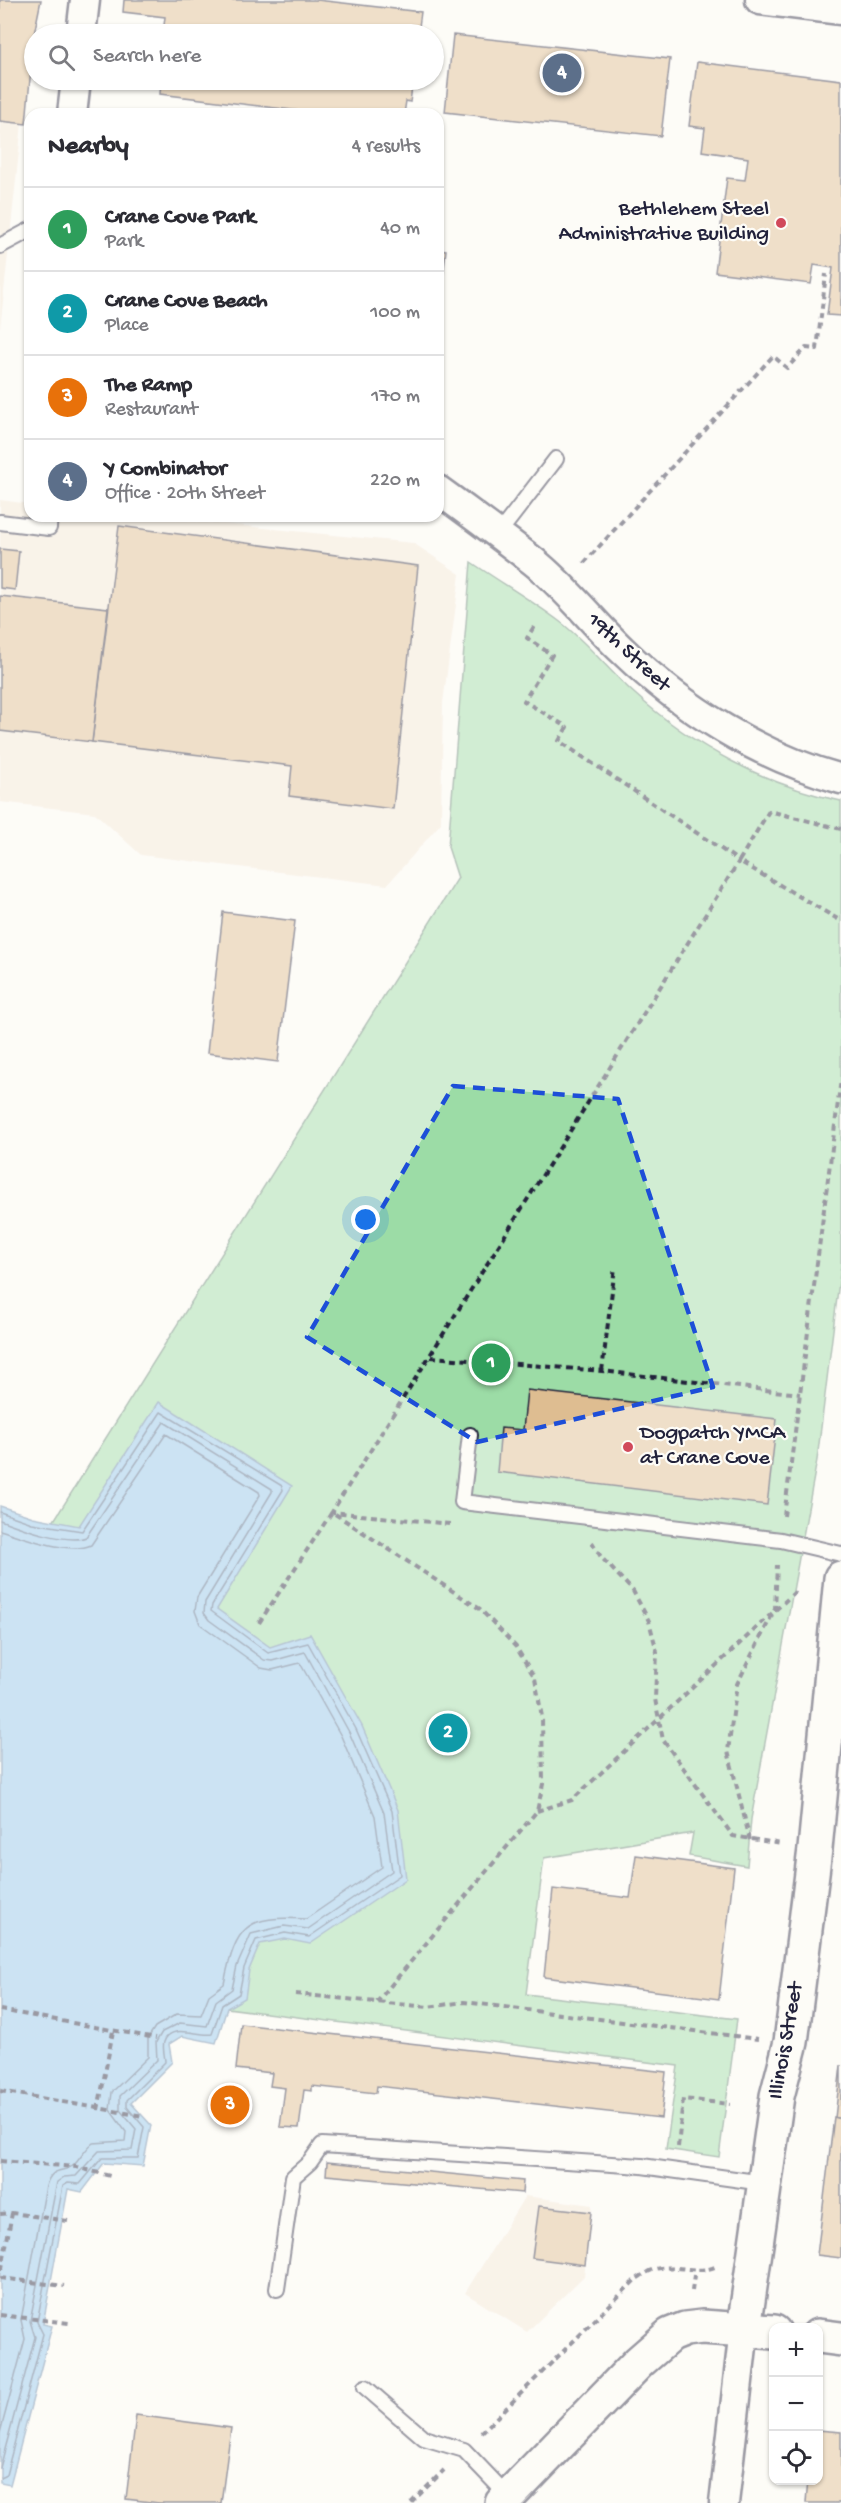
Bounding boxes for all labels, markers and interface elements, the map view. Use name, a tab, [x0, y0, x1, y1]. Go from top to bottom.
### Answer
search box	[24, 24, 444, 90]
icon: search	[45, 41, 78, 74]
text: Search here	[93, 44, 201, 70]
pin: 4	[542, 50, 582, 96]
text: Nearby	[48, 132, 129, 163]
text: 4 results	[352, 136, 420, 159]
place label: Bethlehem Steel Administrative Building	[559, 197, 769, 248]
text: Crane Cove Park	[105, 205, 256, 231]
marker: Bethlehem Steel Administrative Building	[774, 216, 788, 230]
text: 1	[63, 218, 72, 241]
text: 40 m	[380, 218, 420, 241]
text: Park	[105, 231, 143, 254]
text: Crane Cove Beach	[105, 289, 268, 315]
text: 2	[63, 302, 72, 325]
text: 100 m	[370, 302, 420, 325]
text: Place	[105, 315, 149, 338]
text: The Ramp	[105, 373, 192, 399]
text: 3	[62, 386, 73, 409]
text: 170 m	[371, 386, 420, 409]
text: Restaurant	[105, 399, 198, 422]
text: Y Combinator	[105, 457, 227, 483]
text: 4	[63, 470, 72, 493]
text: 220 m	[370, 470, 420, 493]
text: Office · 20th Street	[105, 483, 265, 506]
street label: 19th Street	[580, 607, 677, 700]
your location	[351, 1205, 380, 1234]
pin: 1	[472, 1340, 510, 1386]
place label: Dogpatch YMCA at Crane Cove	[638, 1421, 786, 1472]
marker: Dogpatch YMCA at Crane Cove	[621, 1440, 635, 1454]
pin: 2	[428, 1710, 468, 1756]
street label: Illinois Street	[764, 1978, 810, 2102]
pin: 3	[210, 2082, 250, 2128]
map controls	[769, 2323, 823, 2485]
button: +	[769, 2323, 823, 2377]
button: −	[769, 2377, 823, 2431]
button: locate	[769, 2431, 823, 2485]

